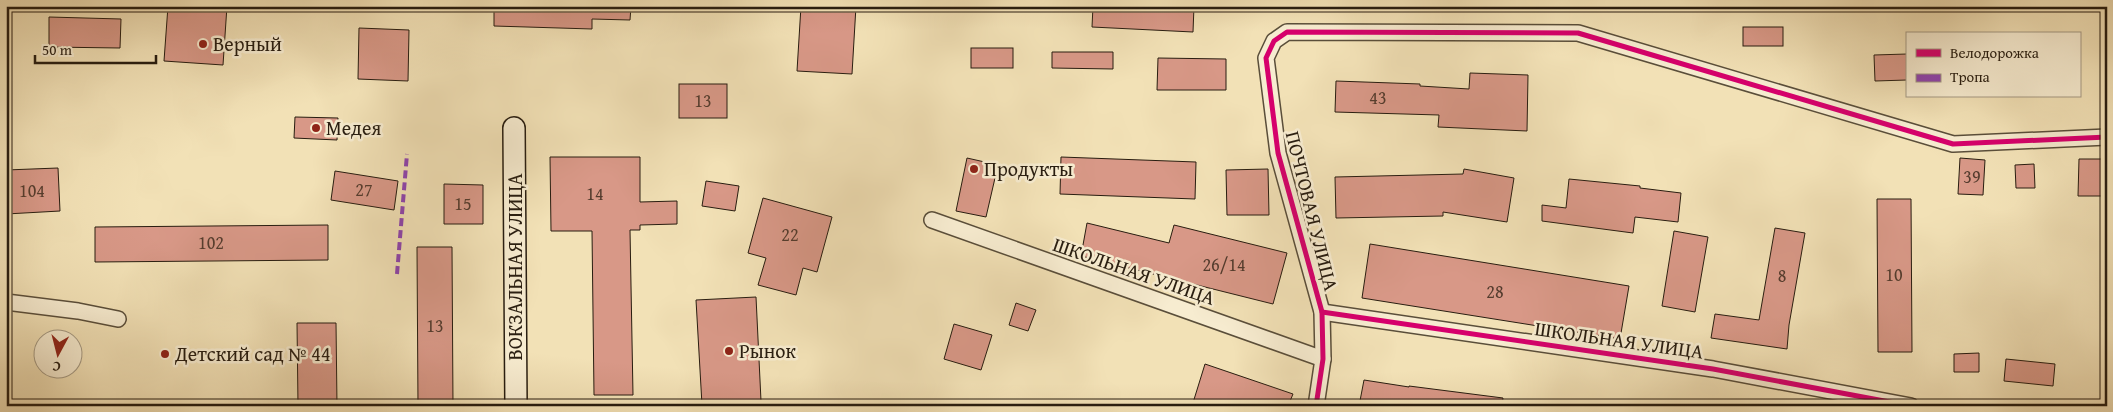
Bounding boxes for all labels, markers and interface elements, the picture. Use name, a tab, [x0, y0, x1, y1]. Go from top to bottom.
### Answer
place label: Верный	[213, 29, 282, 58]
scale bar	[35, 32, 156, 64]
legend	[1906, 32, 2080, 98]
marker: Верный	[197, 38, 209, 50]
text: 50 m	[42, 39, 73, 60]
text: Велодорожка	[1950, 42, 2040, 63]
text: Тропа	[1950, 66, 1991, 87]
house number: 43	[1369, 84, 1387, 111]
house number: 13	[694, 87, 712, 114]
place label: Медея	[326, 113, 381, 142]
marker: Медея	[310, 122, 322, 134]
street label: ПОЧТОВАЯ УЛИЦА	[1279, 128, 1346, 294]
place label: Продукты	[984, 154, 1073, 183]
marker: Продукты	[968, 163, 980, 175]
house number: 39	[1963, 163, 1981, 190]
street label: ВОКЗАЛЬНАЯ УЛИЦА	[500, 173, 529, 361]
house number: 27	[355, 176, 373, 203]
house number: 104	[19, 177, 45, 204]
house number: 14	[586, 180, 604, 207]
house number: 15	[454, 190, 472, 217]
house number: 22	[781, 221, 799, 248]
house number: 102	[198, 229, 224, 256]
street label: ШКОЛЬНАЯ УЛИЦА	[1049, 229, 1219, 312]
house number: 26/14	[1202, 251, 1246, 278]
house number: 10	[1885, 261, 1903, 288]
house number: 8	[1778, 262, 1786, 289]
house number: 28	[1486, 278, 1504, 305]
house number: 13	[426, 312, 444, 339]
street label: ШКОЛЬНАЯ УЛИЦА	[1533, 313, 1705, 366]
north arrow	[32, 330, 82, 380]
place label: Рынок	[739, 336, 797, 365]
place label: Детский сад № 44	[174, 339, 331, 368]
marker: Рынок	[723, 345, 735, 357]
marker: Детский сад № 44	[159, 348, 171, 360]
text: С	[51, 356, 62, 377]

